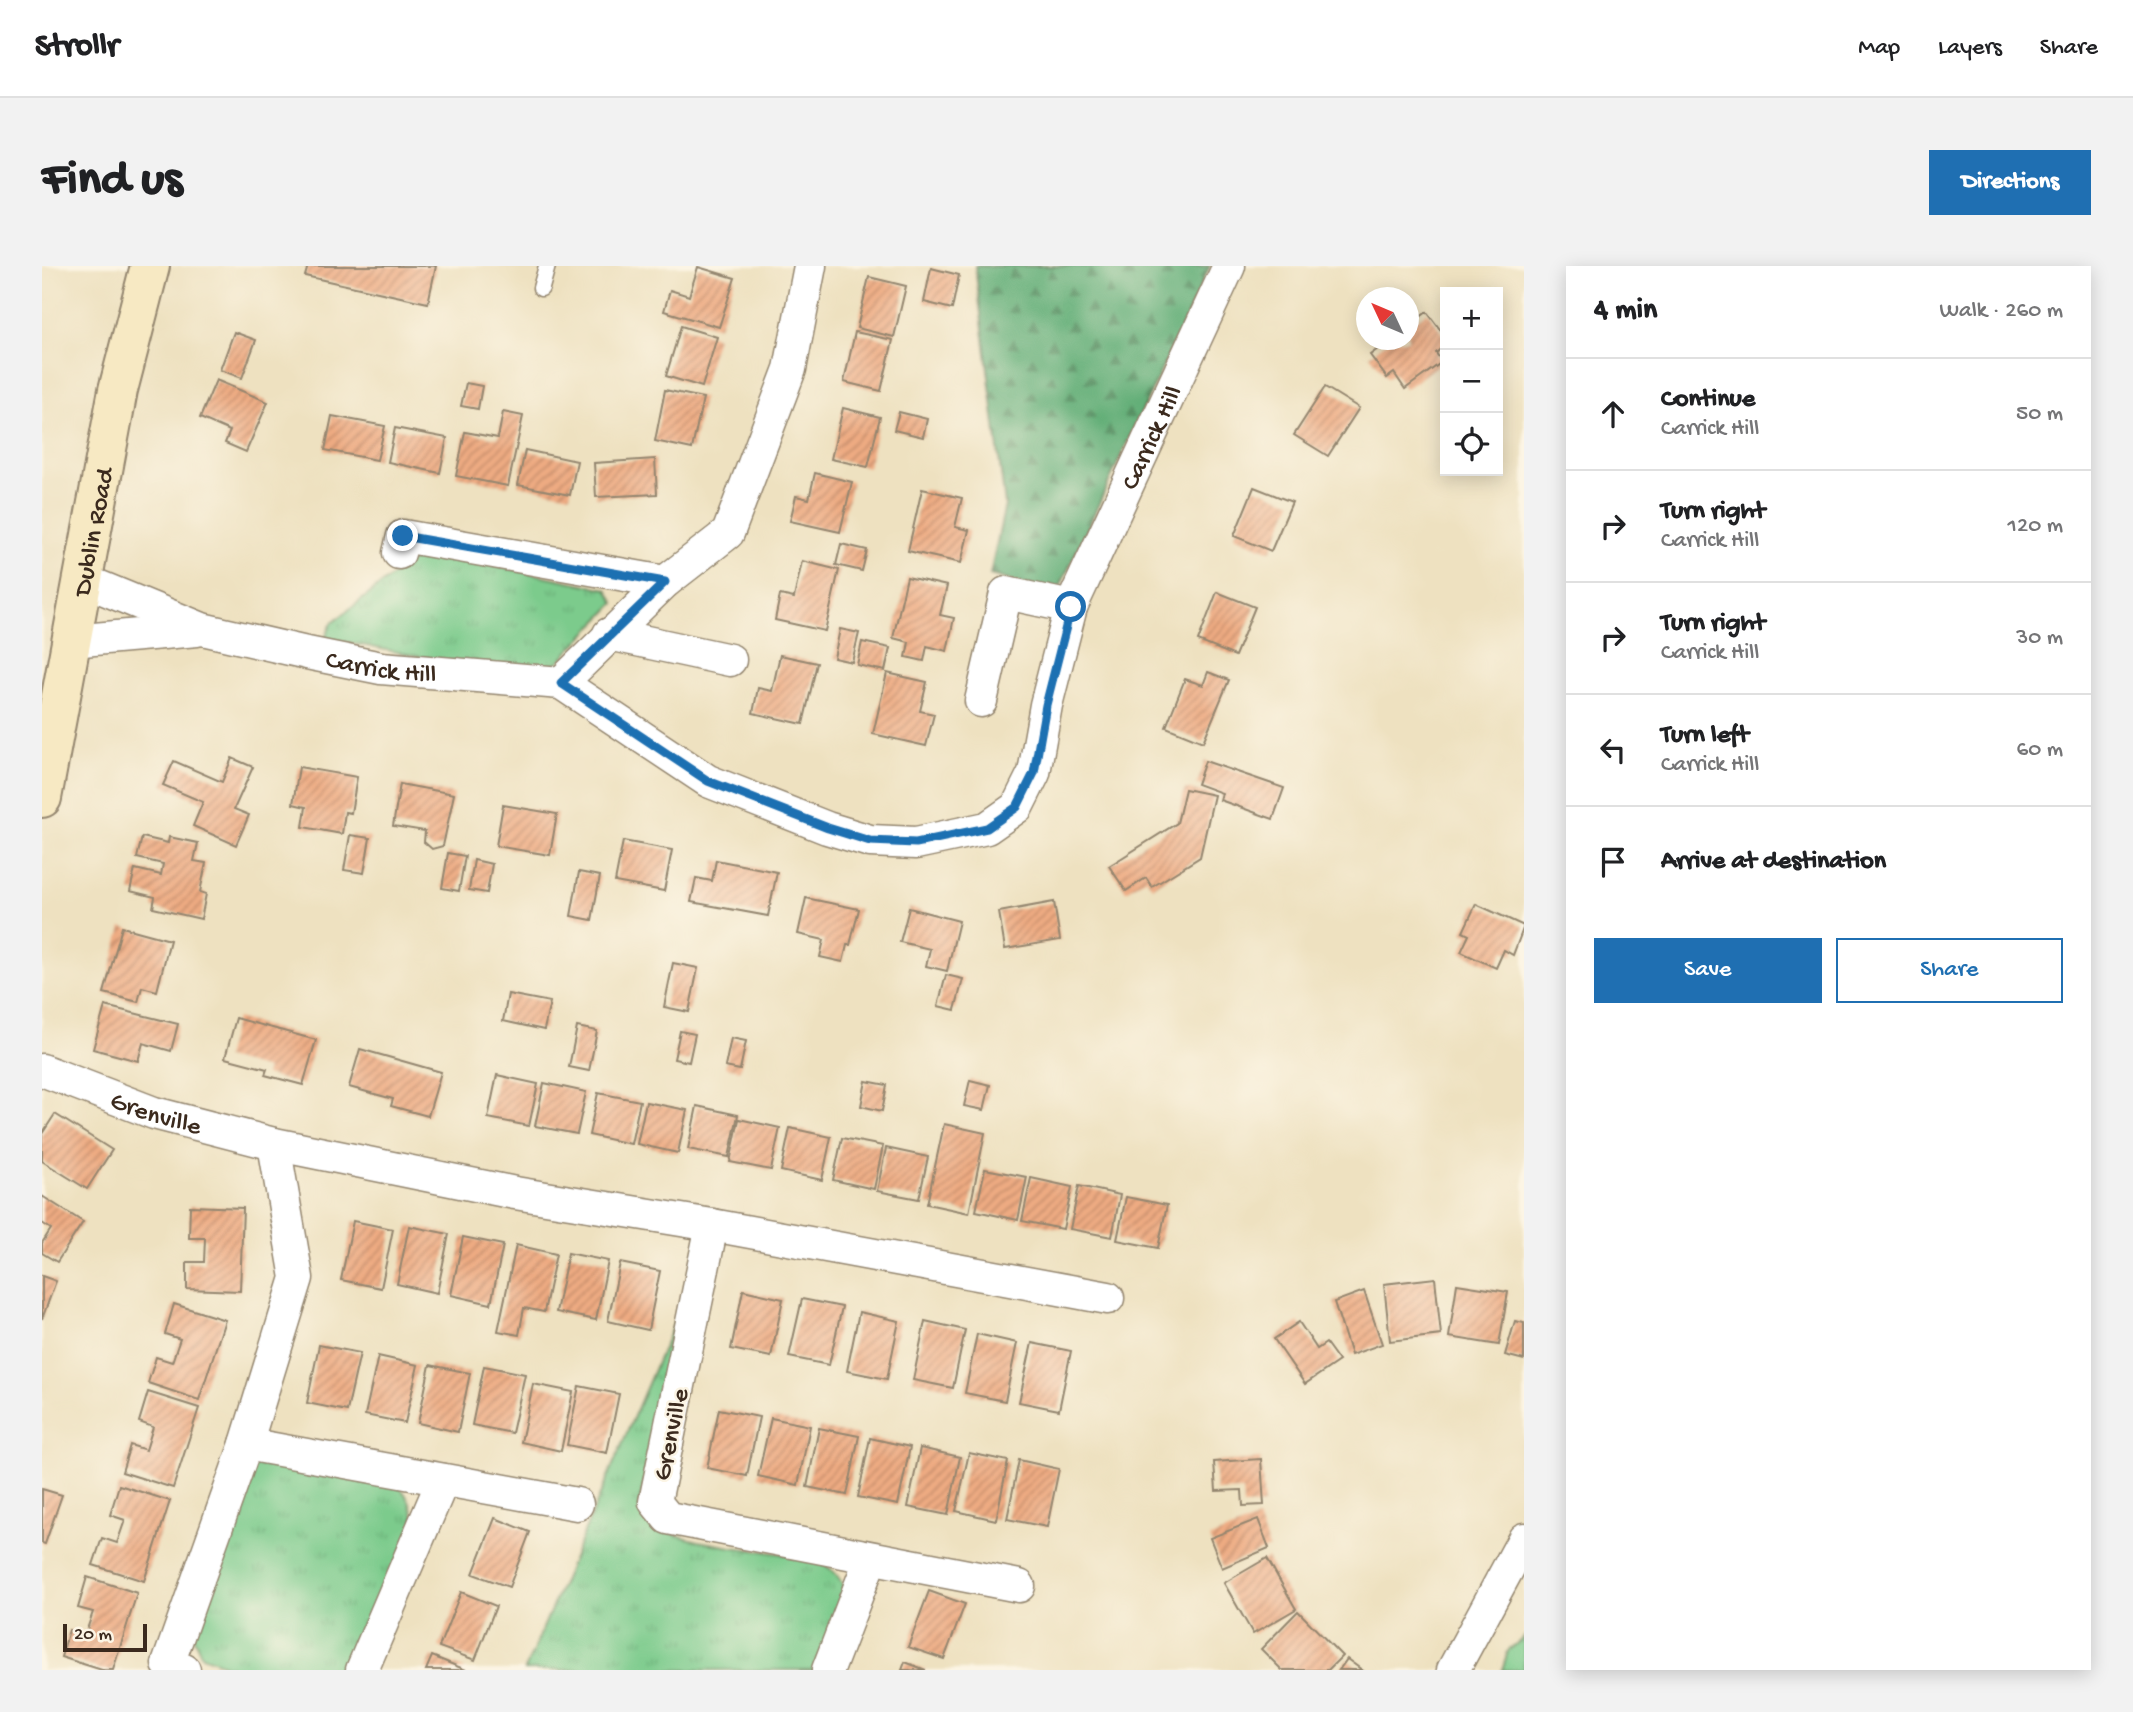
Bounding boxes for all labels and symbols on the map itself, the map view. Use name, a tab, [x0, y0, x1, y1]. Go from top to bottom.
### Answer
north arrow	[1356, 287, 1419, 350]
street label: Carrick Hill	[1116, 382, 1191, 496]
street label: Dublin Road	[69, 464, 123, 601]
route end	[387, 520, 418, 551]
route start	[1055, 591, 1086, 622]
street label: Carrick Hill	[323, 646, 437, 693]
street label: Grenville	[105, 1087, 204, 1145]
street label: Grenville	[649, 1385, 698, 1484]
scale bar	[63, 1621, 147, 1653]

